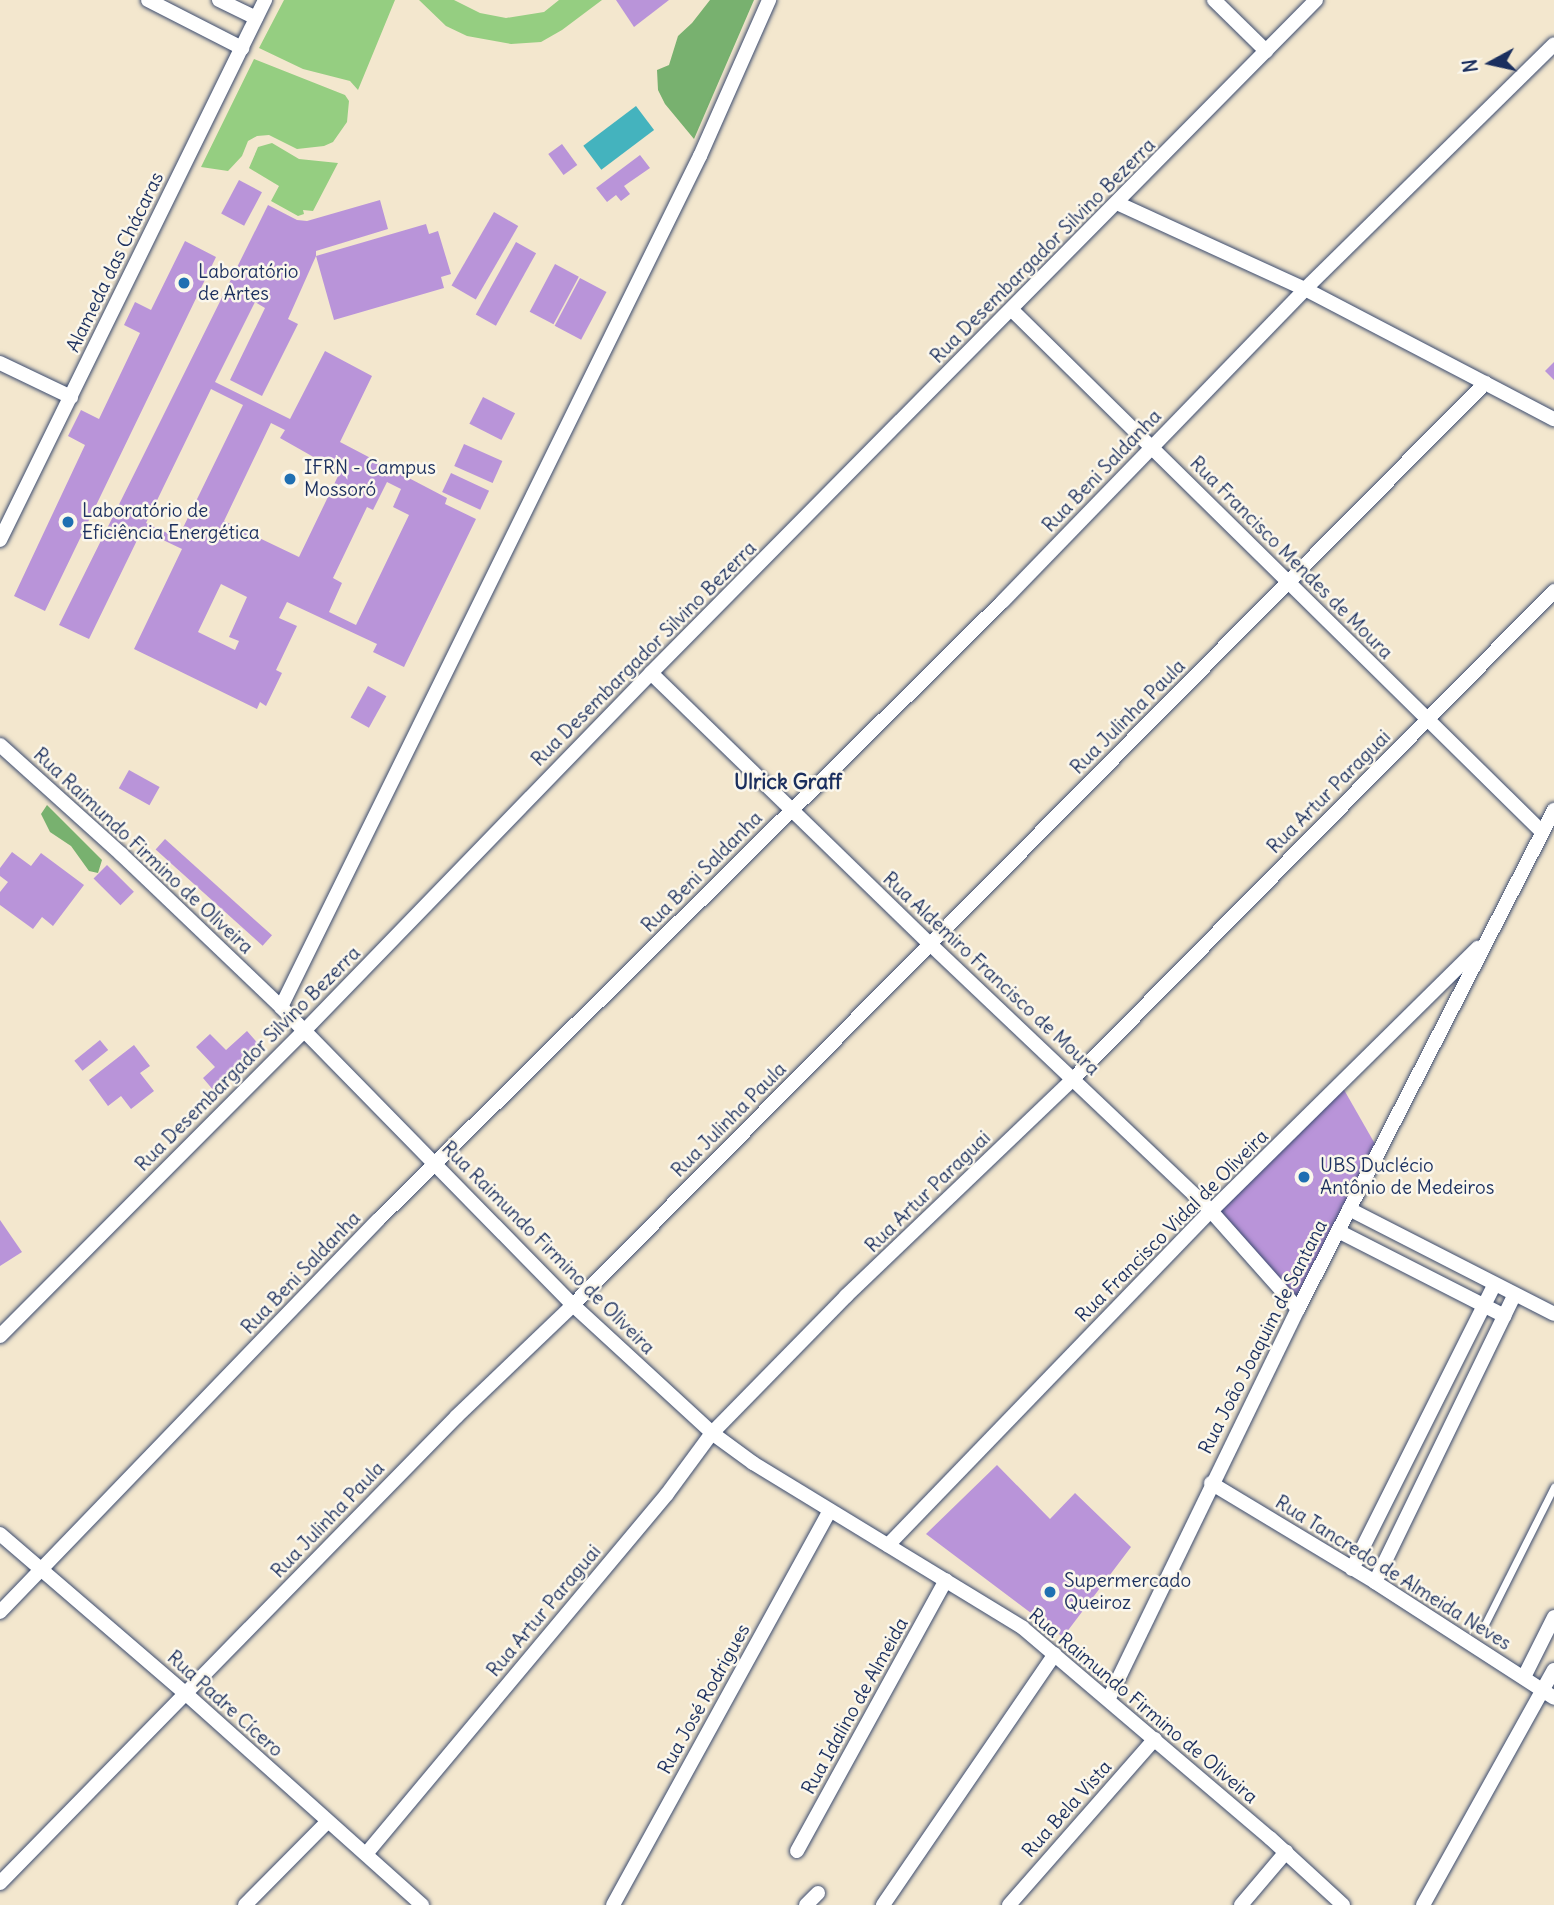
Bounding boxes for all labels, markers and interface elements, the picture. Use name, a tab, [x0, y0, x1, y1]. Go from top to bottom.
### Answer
north arrow	[1456, 28, 1526, 98]
text: N	[1457, 58, 1483, 74]
street label: Rua Desembargador Silvino Bezerra	[926, 134, 1160, 368]
street label: Alameda das Chácaras	[61, 168, 169, 356]
place label: Laboratório de Artes	[198, 261, 298, 305]
marker: Laboratório de Artes	[176, 275, 192, 291]
street label: Rua Beni Saldanha	[1038, 405, 1166, 537]
street label: Rua Francisco Mendes de Moura	[1185, 452, 1397, 664]
place label: IFRN - Campus Mossoró	[304, 457, 436, 501]
marker: IFRN - Campus Mossoró	[282, 471, 298, 487]
place label: Laboratório de Eficiência Energética	[82, 500, 260, 544]
marker: Laboratório de Eficiência Energética	[60, 514, 76, 530]
street label: Rua Desembargador Silvino Bezerra	[527, 537, 761, 771]
street label: Rua Julinha Paula	[1066, 655, 1190, 779]
street label: Rua Artur Paraguai	[1263, 726, 1395, 858]
street label: Rua Raimundo Firmino de Oliveira	[29, 743, 257, 959]
district label: Ulrick Graff	[734, 769, 842, 795]
street label: Rua Beni Saldanha	[637, 807, 767, 937]
street label: Rua Aldemiro Francisco de Moura	[878, 868, 1104, 1080]
street label: Rua Desembargador Silvino Bezerra	[131, 942, 365, 1176]
street label: Rua Julinha Paula	[667, 1058, 791, 1182]
street label: Rua Francisco Vidal de Oliveira	[1071, 1125, 1273, 1327]
street label: Rua Artur Paraguai	[861, 1127, 995, 1257]
street label: Rua Raimundo Firmino de Oliveira	[437, 1137, 659, 1359]
place label: UBS Duclécio Antônio de Medeiros	[1320, 1155, 1494, 1199]
marker: UBS Duclécio Antônio de Medeiros	[1294, 1167, 1314, 1187]
street label: Rua Beni Saldanha	[237, 1207, 365, 1339]
street label: Rua João Joaquim de Santana	[1194, 1216, 1332, 1458]
street label: Rua Julinha Paula	[267, 1457, 389, 1583]
street label: Rua Tancredo de Almeida Neves	[1271, 1491, 1515, 1655]
street label: Rua Artur Paraguai	[482, 1540, 606, 1682]
place label: Supermercado Queiroz	[1064, 1570, 1191, 1614]
marker: Supermercado Queiroz	[1042, 1584, 1058, 1600]
street label: Rua Raimundo Firmino de Oliveira	[1024, 1604, 1262, 1808]
street label: Rua Idalino de Almeida	[797, 1614, 913, 1798]
street label: Rua José Rodrigues	[653, 1620, 755, 1778]
street label: Rua Padre Cícero	[162, 1646, 288, 1762]
street label: Rua Bela Vista	[1017, 1756, 1117, 1862]

